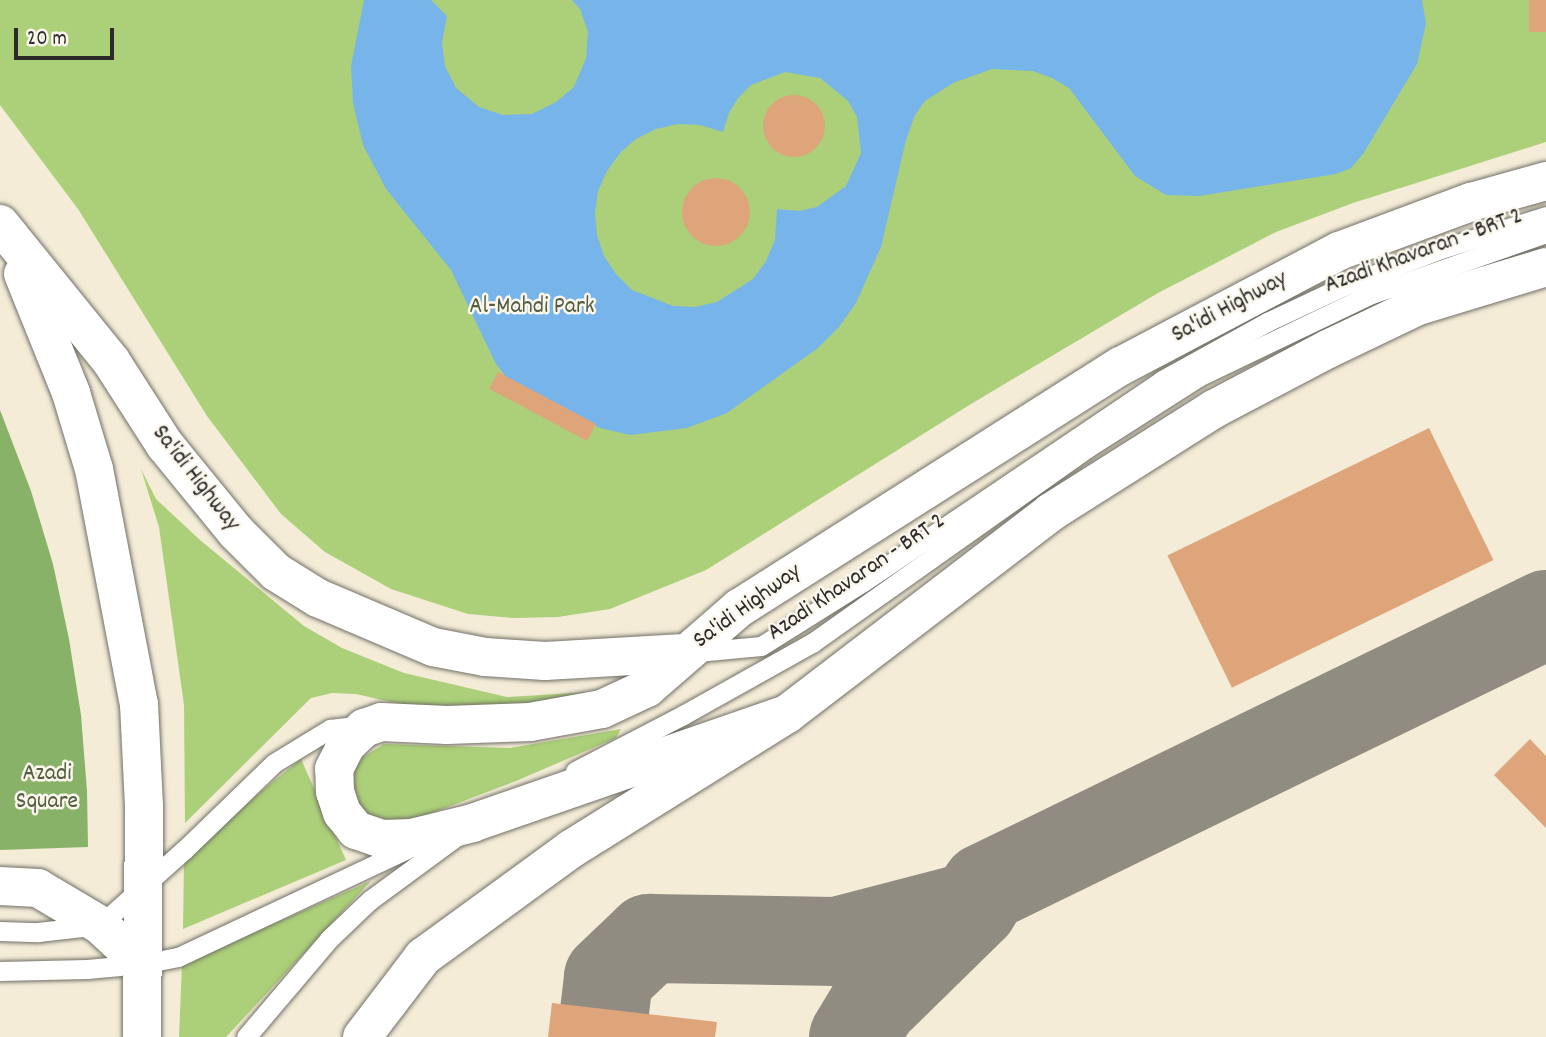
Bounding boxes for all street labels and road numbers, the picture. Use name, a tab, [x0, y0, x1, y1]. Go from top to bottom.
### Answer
street label: Azadi Khavaran - BRT 2	[1321, 203, 1527, 301]
street label: Sa'idi Highway	[1167, 266, 1293, 350]
street label: Sa'idi Highway	[145, 420, 245, 538]
street label: Azadi Khavaran - BRT 2	[763, 508, 951, 648]
street label: Sa'idi Highway	[688, 558, 808, 656]

